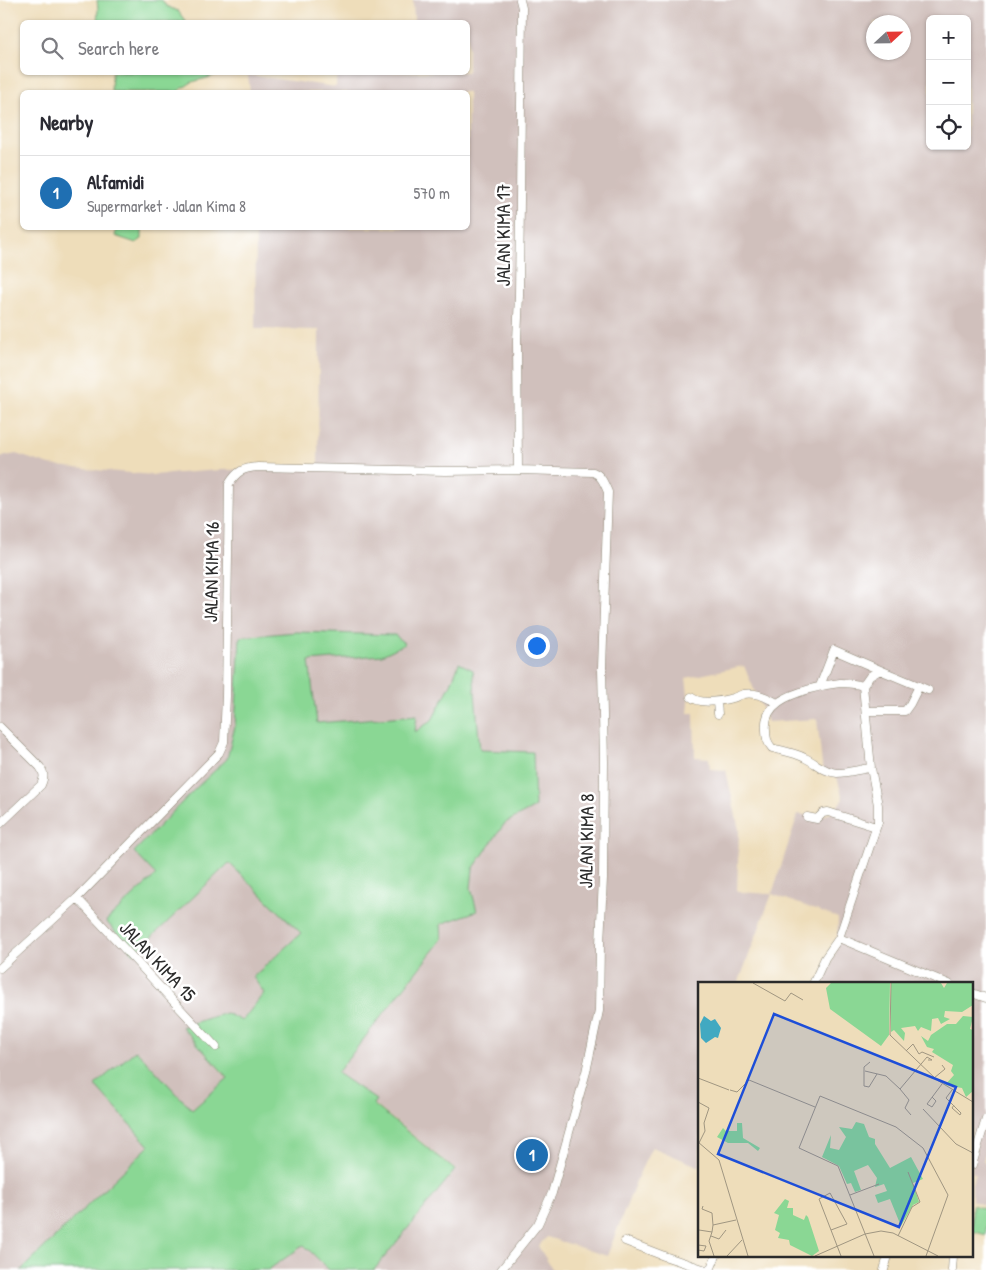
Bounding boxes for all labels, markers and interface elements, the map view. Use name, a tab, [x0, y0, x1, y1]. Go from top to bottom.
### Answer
north arrow	[866, 15, 911, 60]
map controls	[926, 15, 971, 150]
button: +	[926, 15, 971, 60]
search box	[20, 20, 470, 75]
icon: search	[38, 34, 66, 62]
text: Search here	[78, 35, 159, 61]
button: −	[926, 60, 971, 105]
button: locate	[926, 105, 971, 150]
text: Nearby	[40, 108, 93, 137]
text: Alfamidi	[87, 169, 144, 195]
text: 1	[53, 182, 59, 204]
text: 570 m	[414, 182, 450, 204]
street label: JALAN KIMA 17	[490, 184, 516, 286]
text: Supermarket · Jalan Kima 8	[87, 195, 246, 217]
street label: JALAN KIMA 16	[197, 521, 225, 623]
your location	[524, 633, 550, 659]
street label: JALAN KIMA 8	[572, 793, 600, 889]
street label: JALAN KIMA 15	[114, 915, 202, 1007]
inset map	[698, 982, 974, 1258]
pin: 1	[516, 1136, 548, 1174]

